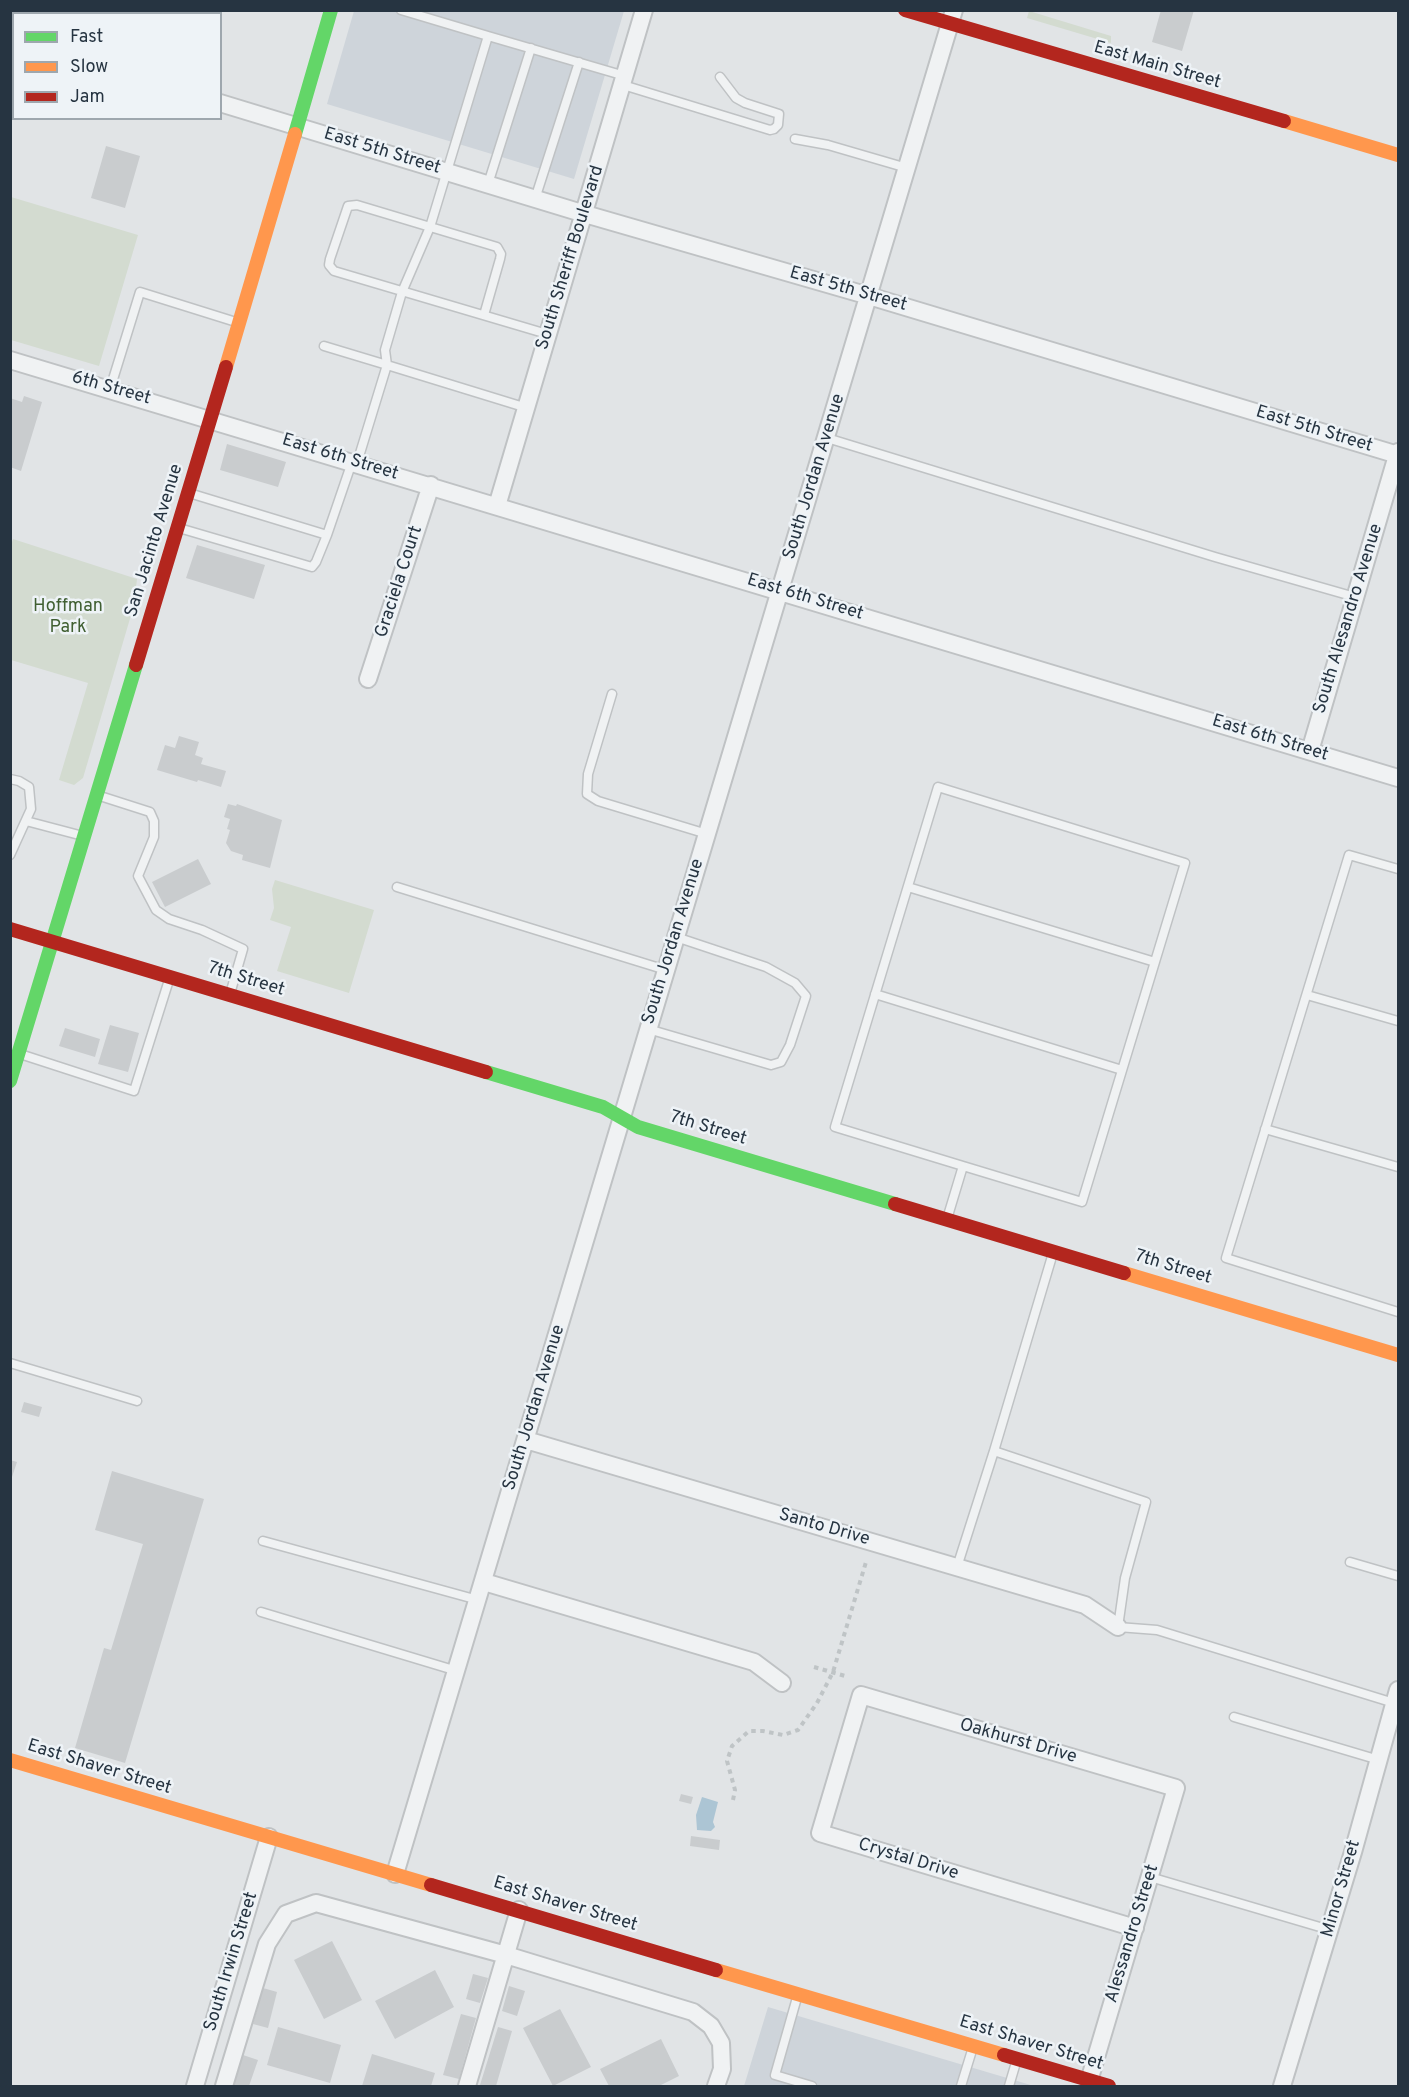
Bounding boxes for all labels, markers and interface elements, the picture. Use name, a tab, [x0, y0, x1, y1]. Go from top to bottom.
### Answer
legend	[12, 12, 222, 120]
text: Fast	[70, 26, 103, 49]
street label: East Main Street	[1091, 38, 1223, 94]
text: Slow	[70, 56, 108, 79]
text: Jam	[70, 86, 105, 109]
street label: East 5th Street	[321, 124, 443, 180]
street label: South Sheriff Boulevard	[533, 163, 609, 353]
street label: East 5th Street	[787, 263, 909, 317]
street label: 6th Street	[69, 367, 153, 411]
street label: South Jordan Avenue	[780, 392, 850, 562]
street label: East 5th Street	[1253, 402, 1375, 458]
street label: East 6th Street	[279, 430, 401, 486]
street label: San Jacinto Avenue	[121, 462, 189, 620]
street label: South Alesandro Avenue	[1310, 521, 1388, 717]
street label: Graciela Court	[372, 523, 428, 641]
street label: East 6th Street	[744, 570, 866, 626]
park label: Hoffman Park	[33, 596, 103, 638]
street label: East 6th Street	[1209, 711, 1331, 767]
street label: South Jordan Avenue	[639, 857, 709, 1027]
street label: 7th Street	[205, 958, 287, 1002]
street label: 7th Street	[667, 1107, 749, 1151]
street label: 7th Street	[1132, 1246, 1214, 1290]
street label: South Jordan Avenue	[500, 1323, 570, 1493]
street label: Santo Drive	[776, 1505, 872, 1551]
street label: Oakhurst Drive	[957, 1715, 1079, 1769]
street label: East Shaver Street	[24, 1736, 174, 1800]
street label: Crystal Drive	[855, 1834, 961, 1886]
street label: Minor Street	[1318, 1838, 1366, 1940]
street label: Alessandro Street	[1102, 1862, 1164, 2006]
street label: East Shaver Street	[490, 1873, 640, 1937]
street label: South Irwin Street	[200, 1890, 264, 2034]
street label: East Shaver Street	[956, 2012, 1106, 2076]

